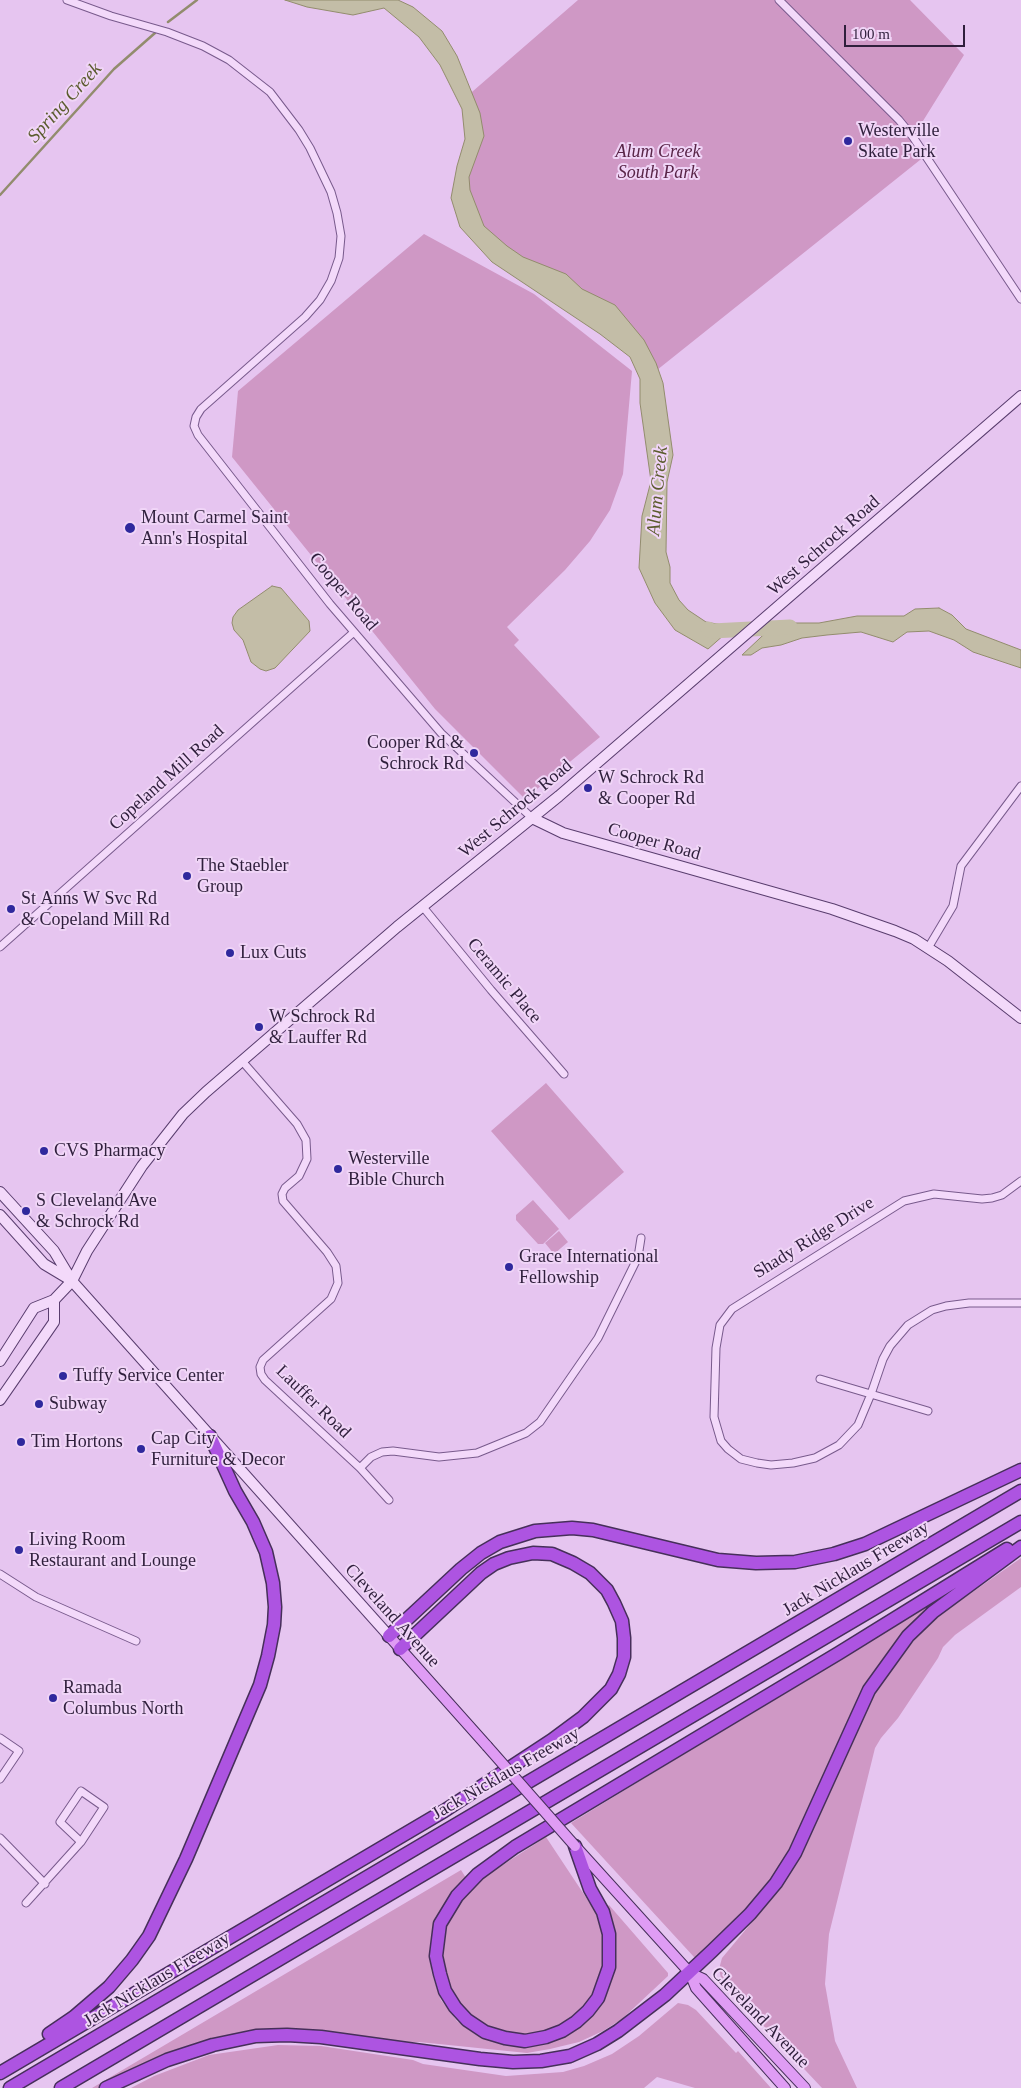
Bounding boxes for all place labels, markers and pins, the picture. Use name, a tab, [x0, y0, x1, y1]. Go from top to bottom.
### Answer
place label: Westerville Skate Park	[858, 120, 940, 162]
marker: Westerville Skate Park	[842, 135, 854, 147]
place label: Mount Carmel Saint Ann's Hospital	[141, 507, 288, 550]
marker: Mount Carmel Saint Ann's Hospital	[123, 521, 137, 535]
place label: Cooper Rd & Schrock Rd	[367, 732, 464, 774]
marker: Cooper Rd & Schrock Rd	[468, 747, 480, 759]
place label: W Schrock Rd & Cooper Rd	[598, 767, 704, 810]
marker: W Schrock Rd & Cooper Rd	[582, 782, 594, 794]
place label: The Staebler Group	[197, 855, 288, 898]
marker: The Staebler Group	[181, 870, 193, 882]
place label: St Anns W Svc Rd & Copeland Mill Rd	[21, 888, 170, 931]
marker: St Anns W Svc Rd & Copeland Mill Rd	[5, 903, 17, 915]
place label: Lux Cuts	[240, 942, 307, 964]
marker: Lux Cuts	[224, 947, 236, 959]
place label: W Schrock Rd & Lauffer Rd	[269, 1006, 375, 1048]
marker: W Schrock Rd & Lauffer Rd	[253, 1021, 265, 1033]
place label: CVS Pharmacy	[54, 1140, 165, 1162]
marker: CVS Pharmacy	[38, 1145, 50, 1157]
place label: Westerville Bible Church	[348, 1148, 444, 1190]
marker: Westerville Bible Church	[332, 1163, 344, 1175]
place label: S Cleveland Ave & Schrock Rd	[36, 1190, 157, 1232]
marker: S Cleveland Ave & Schrock Rd	[20, 1205, 32, 1217]
place label: Grace International Fellowship	[519, 1246, 658, 1288]
marker: Grace International Fellowship	[503, 1261, 515, 1273]
place label: Tuffy Service Center	[73, 1365, 224, 1387]
marker: Tuffy Service Center	[57, 1370, 69, 1382]
place label: Subway	[49, 1393, 107, 1415]
marker: Subway	[33, 1398, 45, 1410]
place label: Cap City Furniture & Decor	[151, 1428, 285, 1470]
place label: Tim Hortons	[31, 1431, 123, 1453]
marker: Tim Hortons	[15, 1436, 27, 1448]
marker: Cap City Furniture & Decor	[135, 1443, 147, 1455]
place label: Living Room Restaurant and Lounge	[29, 1529, 196, 1572]
marker: Living Room Restaurant and Lounge	[13, 1544, 25, 1556]
place label: Ramada Columbus North	[63, 1677, 184, 1720]
marker: Ramada Columbus North	[47, 1692, 59, 1704]

